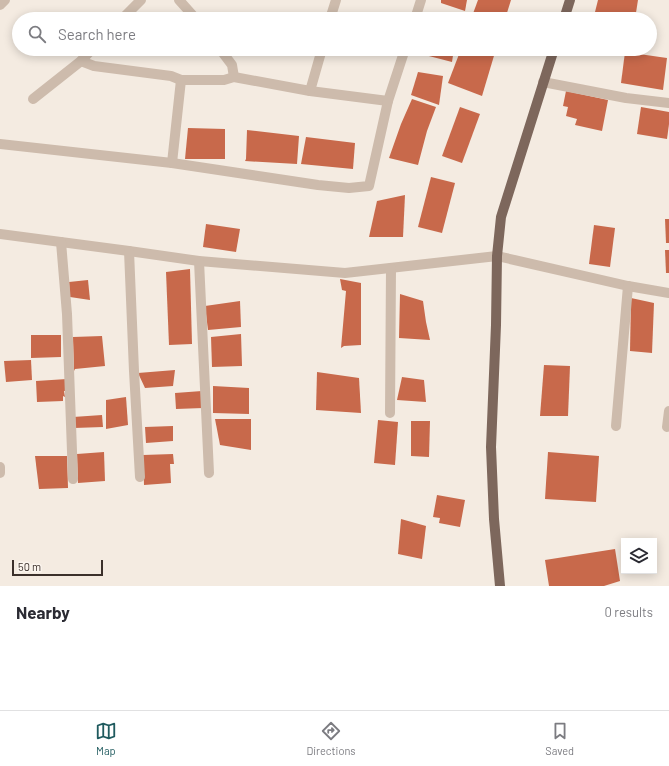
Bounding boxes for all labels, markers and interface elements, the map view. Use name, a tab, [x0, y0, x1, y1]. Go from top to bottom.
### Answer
search box	[12, 12, 657, 56]
icon: search	[26, 23, 48, 45]
text: Search here	[58, 25, 136, 43]
map controls	[621, 538, 657, 574]
button: layers	[621, 538, 657, 574]
scale bar	[12, 558, 103, 577]
text: 50 m	[18, 560, 41, 573]
text: Nearby	[16, 602, 70, 622]
text: 0 results	[604, 604, 653, 620]
tab: Map	[95, 720, 117, 757]
tab: Directions	[306, 720, 356, 757]
tab: Saved	[545, 720, 574, 757]

